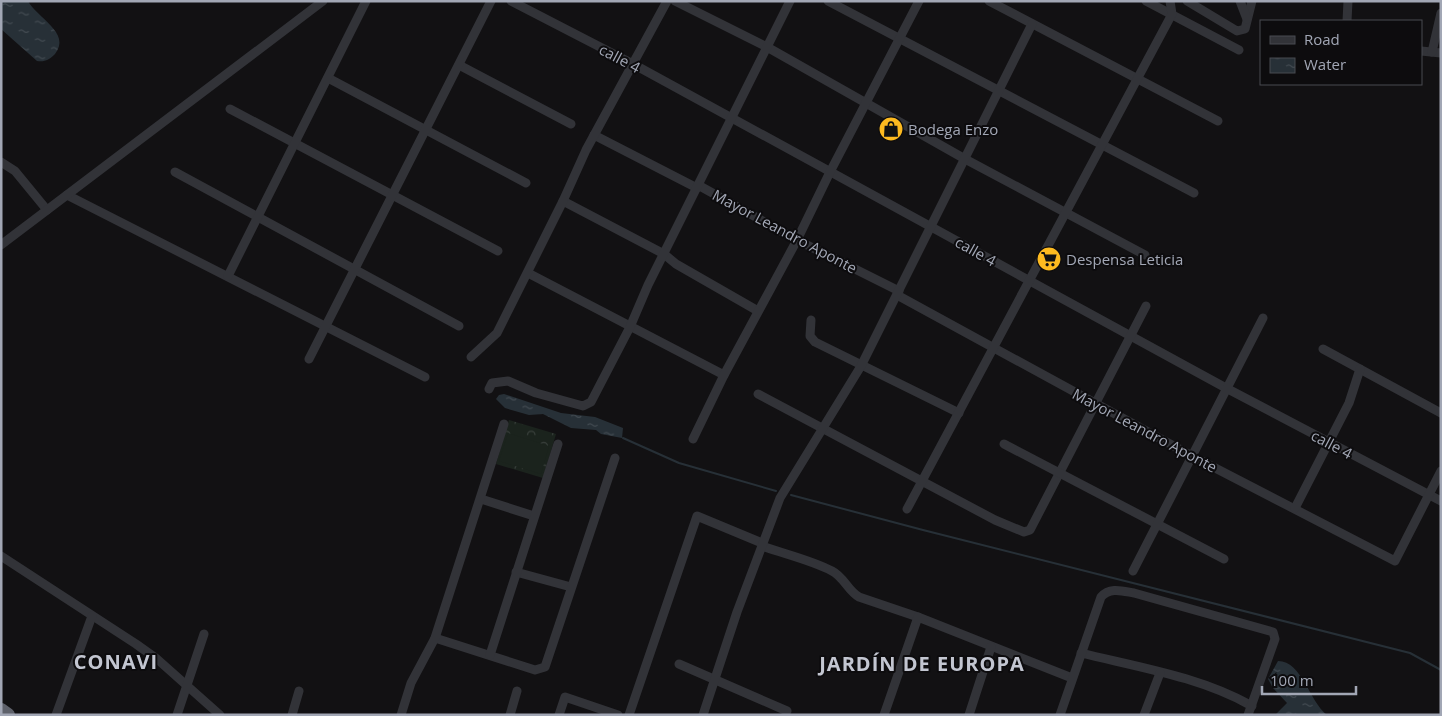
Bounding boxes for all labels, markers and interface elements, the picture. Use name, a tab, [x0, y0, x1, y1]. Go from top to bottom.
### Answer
legend	[1260, 20, 1422, 85]
text: Road	[1304, 29, 1340, 49]
street label: calle 4	[596, 39, 644, 77]
text: Water	[1304, 54, 1346, 74]
shop icon: Bodega Enzo	[878, 116, 904, 142]
place label: Bodega Enzo	[908, 119, 998, 139]
street label: Mayor Leandro Aponte	[709, 184, 861, 278]
street label: calle 4	[952, 232, 1000, 271]
supermarket icon: Despensa Leticia	[1036, 246, 1062, 272]
place label: Despensa Leticia	[1066, 249, 1183, 269]
street label: Mayor Leandro Aponte	[1069, 383, 1221, 477]
street label: calle 4	[1308, 425, 1356, 463]
district label: CONAVI	[74, 648, 158, 675]
district label: JARDÍN DE EUROPA	[817, 650, 1025, 677]
scale bar	[1262, 664, 1356, 696]
text: 100 m	[1270, 670, 1314, 690]

